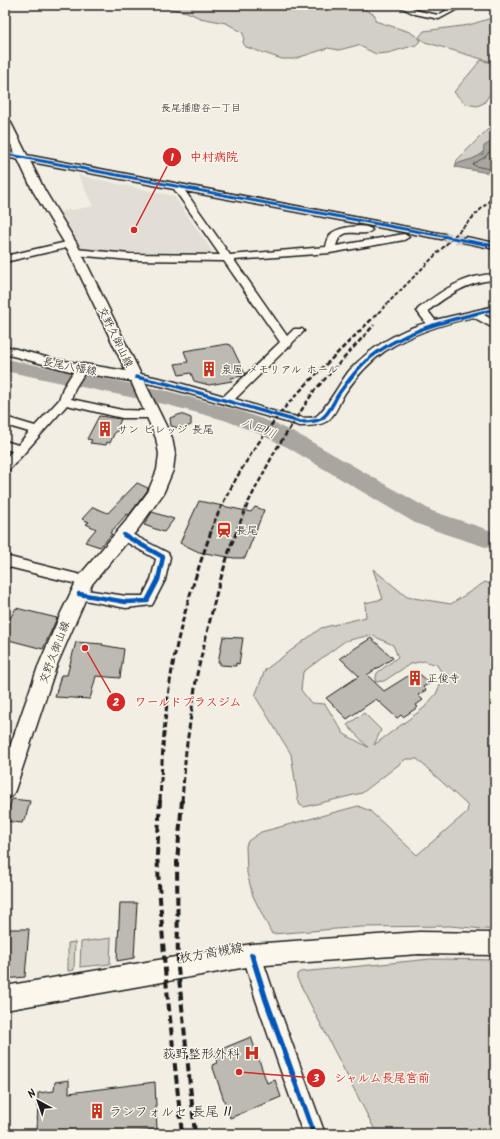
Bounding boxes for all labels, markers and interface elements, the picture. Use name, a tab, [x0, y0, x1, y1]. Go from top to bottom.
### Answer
district label: 長尾播磨谷一丁目	[161, 100, 241, 116]
callout: 中村病院	[162, 145, 246, 169]
text: 1	[170, 148, 174, 167]
text: 中村病院	[190, 148, 238, 167]
street label: 交野久御山線	[93, 304, 138, 371]
street label: 長尾八幡線	[41, 353, 99, 381]
building icon: 泉屋 メモリアル ホール	[200, 360, 218, 378]
place label: 泉屋 メモリアル ホール	[221, 361, 339, 379]
water label: 八田川	[239, 413, 279, 444]
building icon: サン ビレッジ 長尾	[96, 420, 114, 438]
place label: サン ビレッジ 長尾	[117, 421, 214, 439]
station icon: 長尾	[215, 521, 233, 539]
place label: 長尾	[236, 522, 258, 540]
street label: 交野久御山線	[35, 618, 75, 686]
building icon: 正俊寺	[406, 669, 424, 687]
place label: 正俊寺	[427, 670, 460, 688]
callout: ワールドプラスジム	[106, 690, 250, 714]
text: 2	[113, 693, 120, 712]
text: ワールドプラスジム	[135, 693, 241, 712]
street label: 枚方高槻線	[177, 937, 246, 969]
place label: 荻野整形外科	[162, 1044, 240, 1065]
hospital icon: 荻野整形外科	[243, 1044, 261, 1062]
callout: シャルム長尾宮前	[306, 1066, 438, 1090]
text: 3	[312, 1069, 320, 1088]
text: シャルム長尾宮前	[334, 1069, 430, 1088]
north arrow	[18, 1081, 58, 1121]
text: N	[24, 1085, 41, 1103]
building icon: ランフォルセ 長尾 II	[88, 1102, 106, 1120]
place label: ランフォルセ 長尾 II	[109, 1102, 232, 1123]

